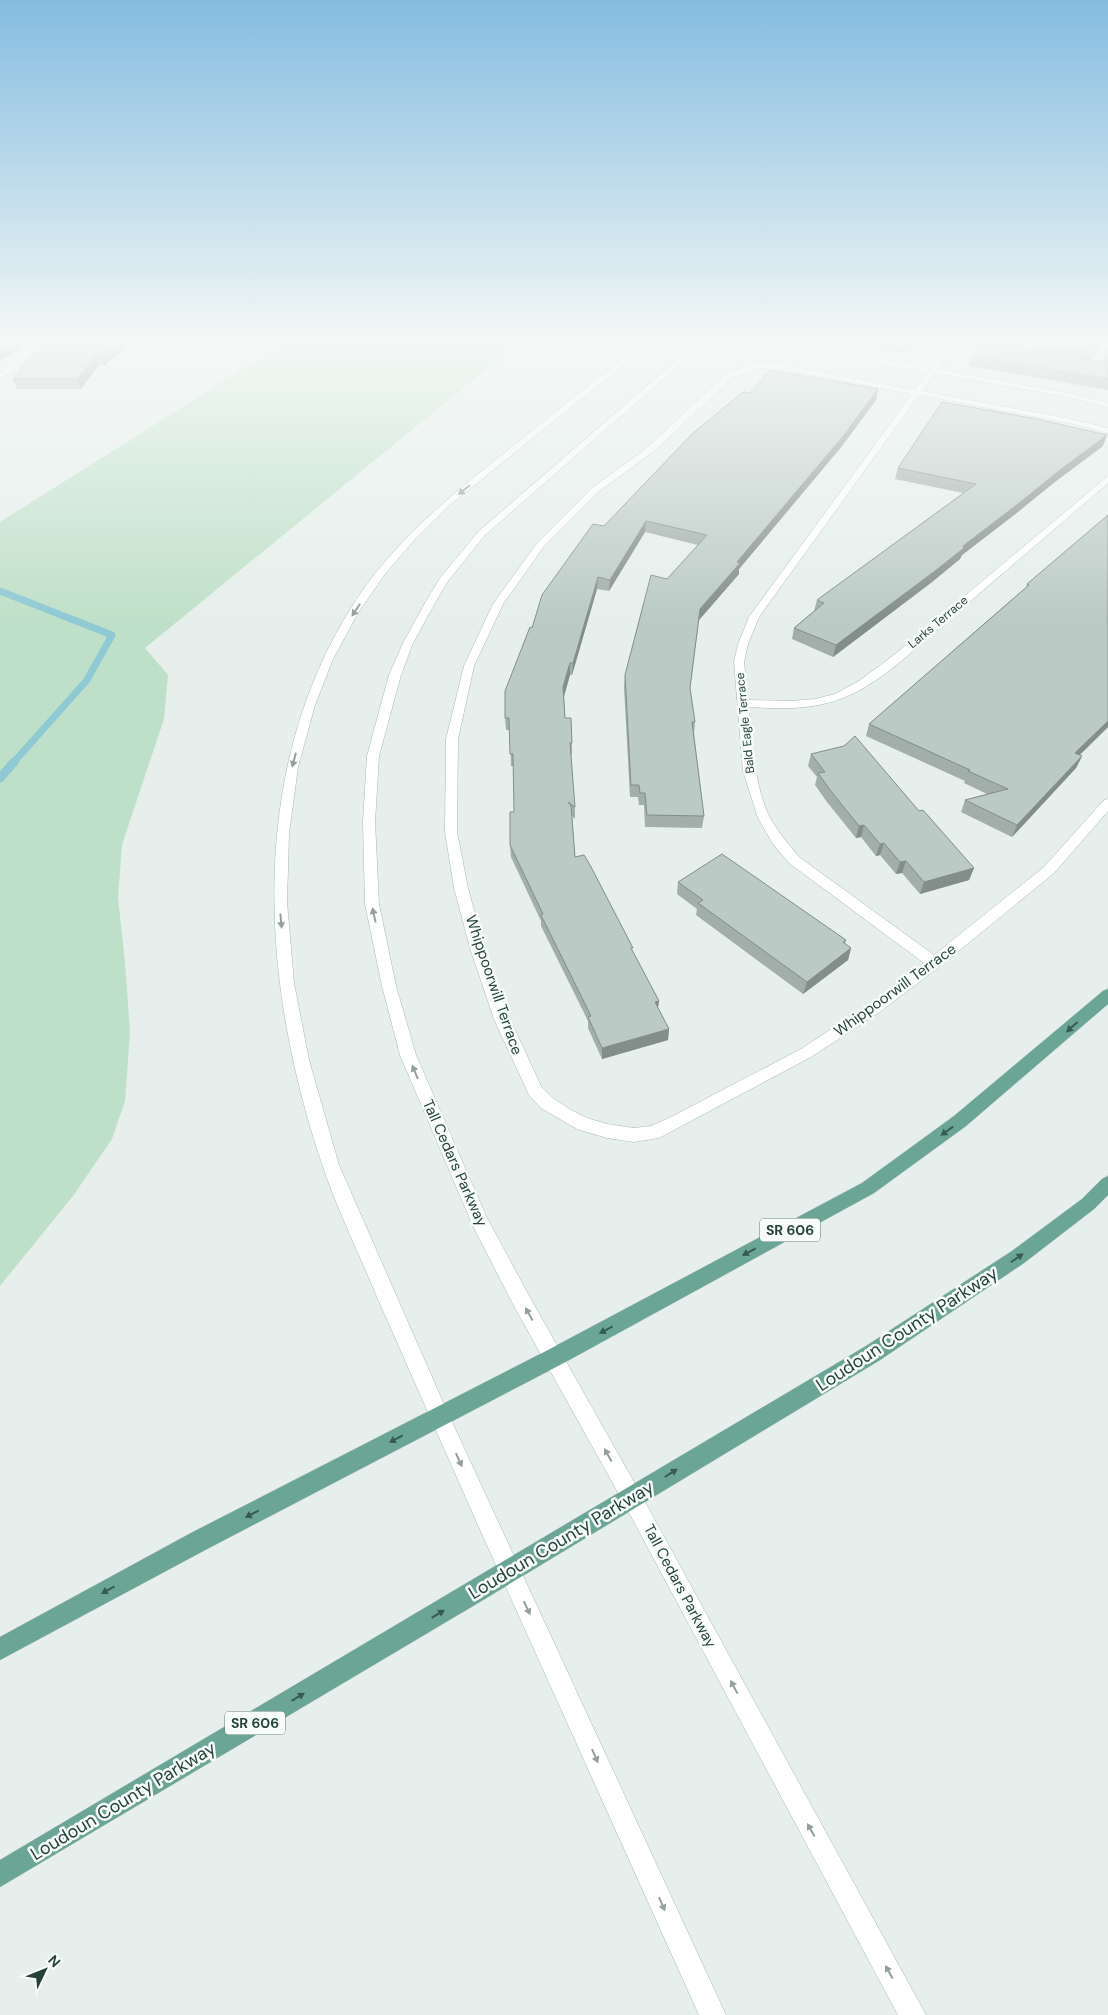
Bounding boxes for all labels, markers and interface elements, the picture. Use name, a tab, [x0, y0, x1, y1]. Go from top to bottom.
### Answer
one-way arrow	[457, 484, 470, 495]
street label: Larks Terrace	[905, 592, 972, 652]
one-way arrow	[351, 604, 361, 617]
street label: Bald Eagle Terrace	[732, 672, 758, 774]
one-way arrow	[290, 752, 298, 767]
one-way arrow	[370, 907, 378, 922]
street label: Whippoorwill Terrace	[461, 912, 527, 1058]
one-way arrow	[278, 913, 286, 929]
street label: Whippoorwill Terrace	[830, 939, 960, 1041]
one-way arrow	[1066, 1021, 1078, 1033]
one-way arrow	[411, 1065, 419, 1079]
street label: Tall Cedars Parkway	[418, 1096, 492, 1230]
one-way arrow	[940, 1126, 953, 1136]
road number: SR 606	[760, 1218, 820, 1242]
one-way arrow	[742, 1248, 755, 1257]
one-way arrow	[1010, 1253, 1024, 1263]
street label: Loudoun County Parkway	[812, 1261, 1002, 1397]
one-way arrow	[524, 1307, 533, 1320]
one-way arrow	[599, 1325, 613, 1334]
one-way arrow	[389, 1435, 403, 1443]
one-way arrow	[604, 1449, 613, 1462]
one-way arrow	[456, 1453, 464, 1467]
one-way arrow	[664, 1468, 678, 1478]
street label: Loudoun County Parkway	[464, 1475, 658, 1605]
one-way arrow	[244, 1510, 259, 1518]
street label: Tall Cedars Parkway	[639, 1521, 721, 1652]
one-way arrow	[102, 1586, 115, 1595]
one-way arrow	[523, 1601, 531, 1615]
one-way arrow	[431, 1610, 444, 1619]
one-way arrow	[729, 1680, 738, 1694]
one-way arrow	[291, 1693, 304, 1702]
road number: SR 606	[225, 1712, 285, 1735]
street label: Loudoun County Parkway	[26, 1736, 220, 1866]
one-way arrow	[591, 1749, 599, 1763]
one-way arrow	[807, 1823, 815, 1837]
one-way arrow	[659, 1897, 667, 1911]
north arrow	[20, 1945, 70, 1995]
text: N	[44, 1951, 65, 1971]
one-way arrow	[885, 1965, 893, 1980]

